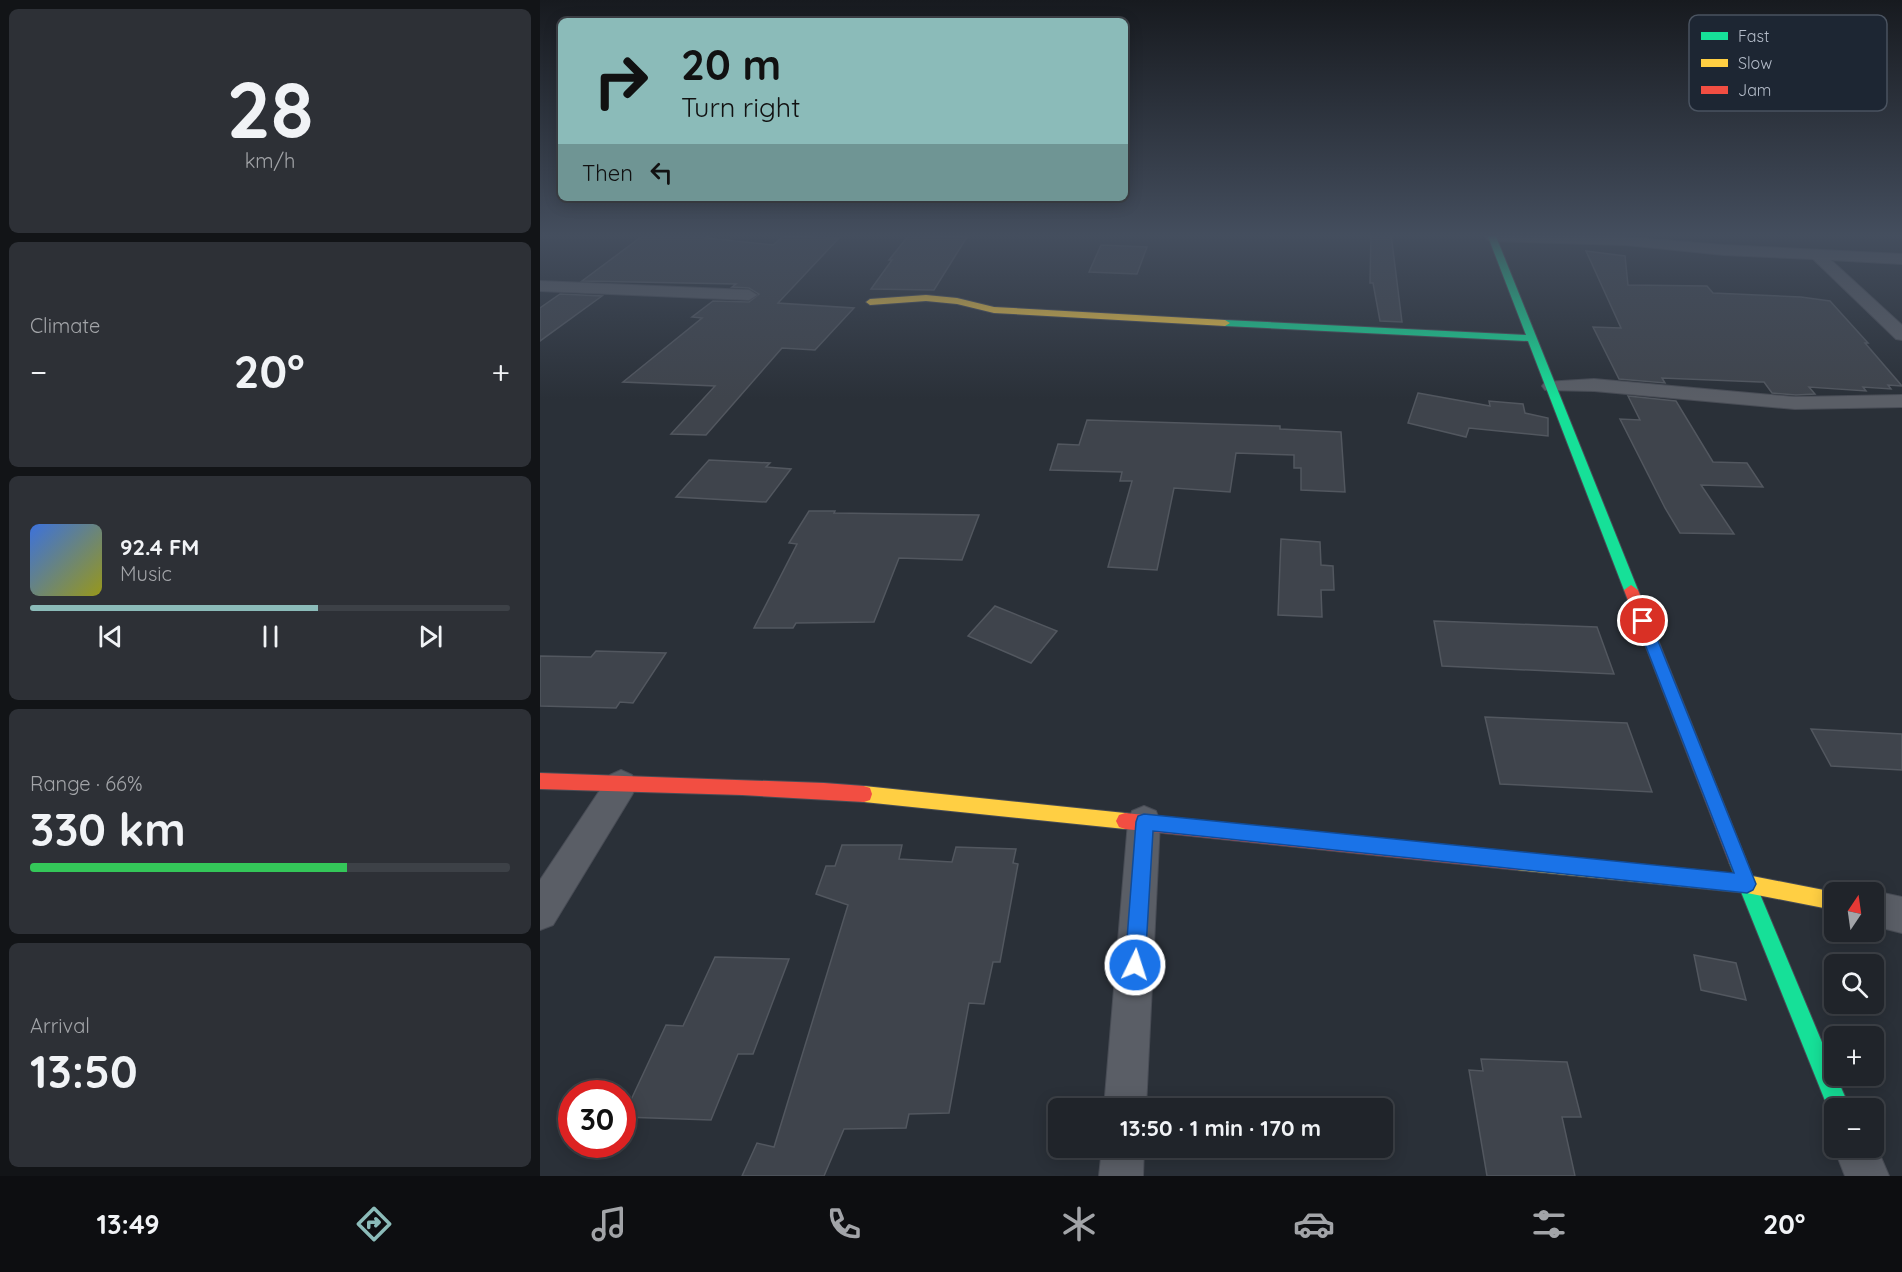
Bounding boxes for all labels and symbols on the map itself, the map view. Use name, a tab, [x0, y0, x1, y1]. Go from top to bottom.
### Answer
legend	[1689, 15, 1887, 111]
text: Fast	[1738, 26, 1769, 46]
text: Slow	[1738, 53, 1772, 73]
text: Jam	[1738, 80, 1771, 100]
pin	[1617, 595, 1668, 646]
north arrow	[1824, 882, 1884, 942]
position arrow	[1103, 933, 1167, 997]
speed limit sign: 30	[558, 1080, 636, 1158]

